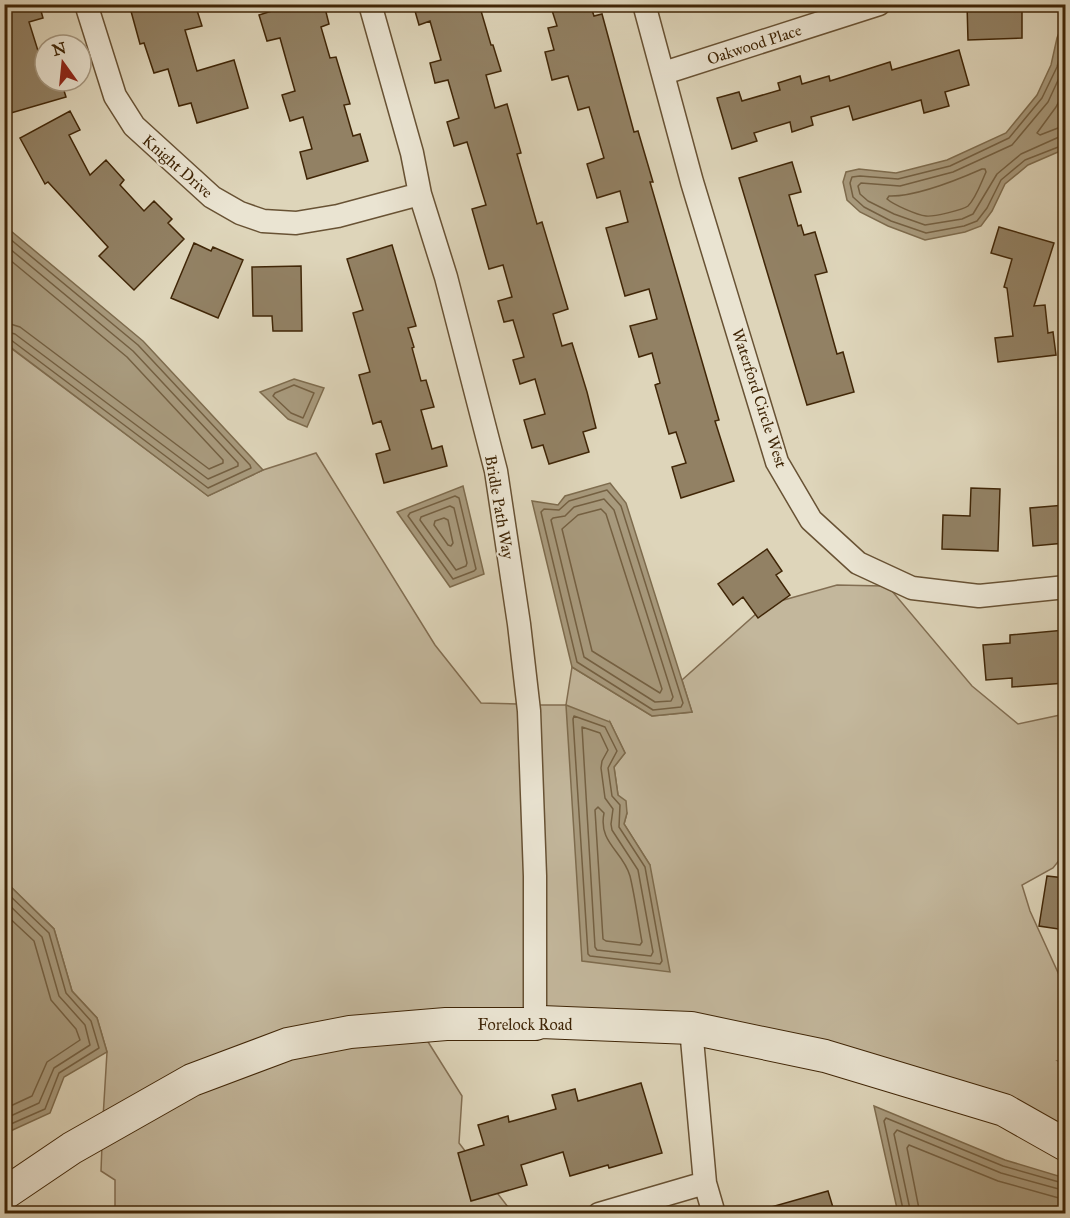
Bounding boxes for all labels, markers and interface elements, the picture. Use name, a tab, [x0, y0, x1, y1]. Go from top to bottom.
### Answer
street label: Oakwood Place	[704, 20, 804, 69]
north arrow	[33, 33, 93, 93]
text: N	[50, 38, 69, 60]
street label: Knight Drive	[138, 131, 217, 203]
street label: Waterford Circle West	[728, 326, 791, 471]
street label: Bridle Path Way	[481, 454, 518, 561]
street label: Forelock Road	[478, 1015, 572, 1034]

